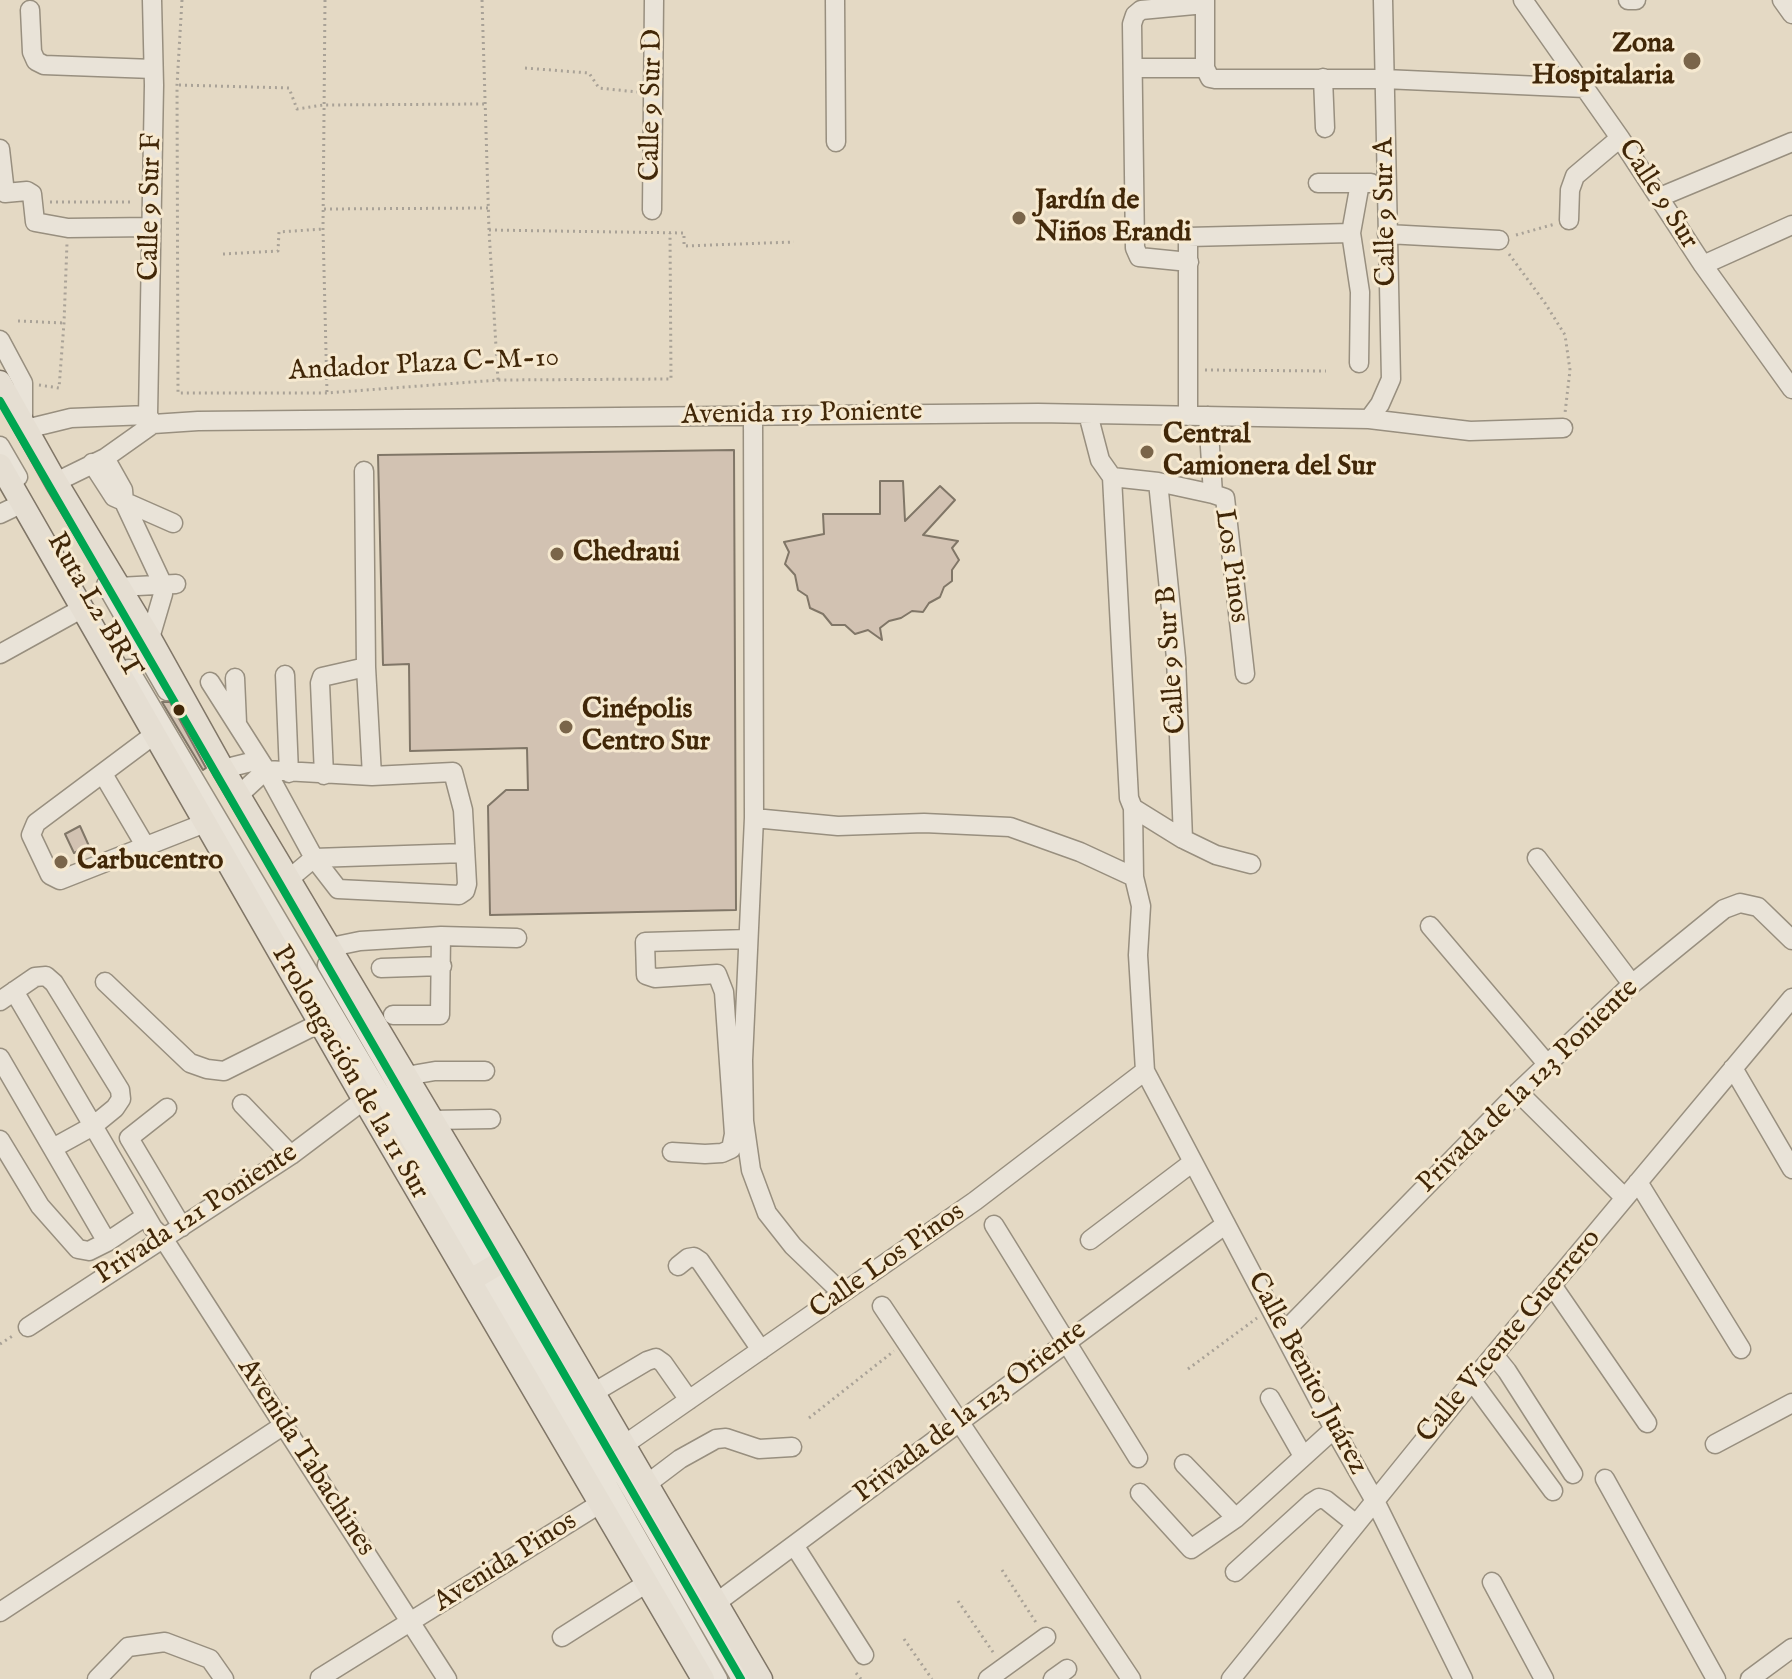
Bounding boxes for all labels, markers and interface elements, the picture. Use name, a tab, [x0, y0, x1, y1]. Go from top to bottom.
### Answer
place label: Zona Hospitalaria	[1532, 28, 1674, 94]
street label: Calle 9 Sur D	[635, 29, 671, 181]
marker: Zona Hospitalaria	[1681, 50, 1703, 72]
street label: Calle 9 Sur F	[134, 133, 170, 281]
street label: Calle 9 Sur	[1609, 134, 1705, 256]
street label: Calle 9 Sur A	[1369, 137, 1405, 287]
place label: Jardín de Niños Erandi	[1035, 185, 1192, 251]
marker: Jardín de Niños Erandi	[1010, 209, 1028, 227]
street label: Andador Plaza C-M-10	[288, 342, 560, 390]
street label: Avenida 119 Poniente	[681, 396, 923, 434]
place label: Central Camionera del Sur	[1163, 419, 1376, 485]
marker: Central Camionera del Sur	[1138, 443, 1156, 461]
street label: Los Pinos	[1205, 507, 1255, 625]
street label: Ruta L2 BRT	[38, 527, 148, 685]
place label: Chedraui	[573, 537, 680, 571]
marker: Chedraui	[548, 545, 566, 563]
street label: Calle 9 Sur B	[1151, 585, 1195, 735]
place label: Cinépolis Centro Sur	[582, 694, 710, 760]
unlabelled marker	[171, 702, 187, 718]
marker: Cinépolis Centro Sur	[557, 718, 575, 736]
place label: Carbucentro	[77, 845, 223, 879]
marker: Carbucentro	[52, 853, 70, 871]
street label: Prolongación de la 11 Sur	[263, 940, 435, 1206]
street label: Privada de la 123 Poniente	[1411, 973, 1647, 1201]
street label: Privada 121 Poniente	[89, 1137, 305, 1293]
street label: Calle Los Pinos	[804, 1196, 972, 1328]
street label: Calle Vicente Guerrero	[1411, 1223, 1609, 1451]
street label: Calle Benito Juárez	[1239, 1267, 1373, 1481]
street label: Privada de la 123 Oriente	[848, 1315, 1094, 1511]
street label: Avenida Tabachines	[229, 1353, 381, 1563]
street label: Avenida Pinos	[428, 1506, 584, 1620]

